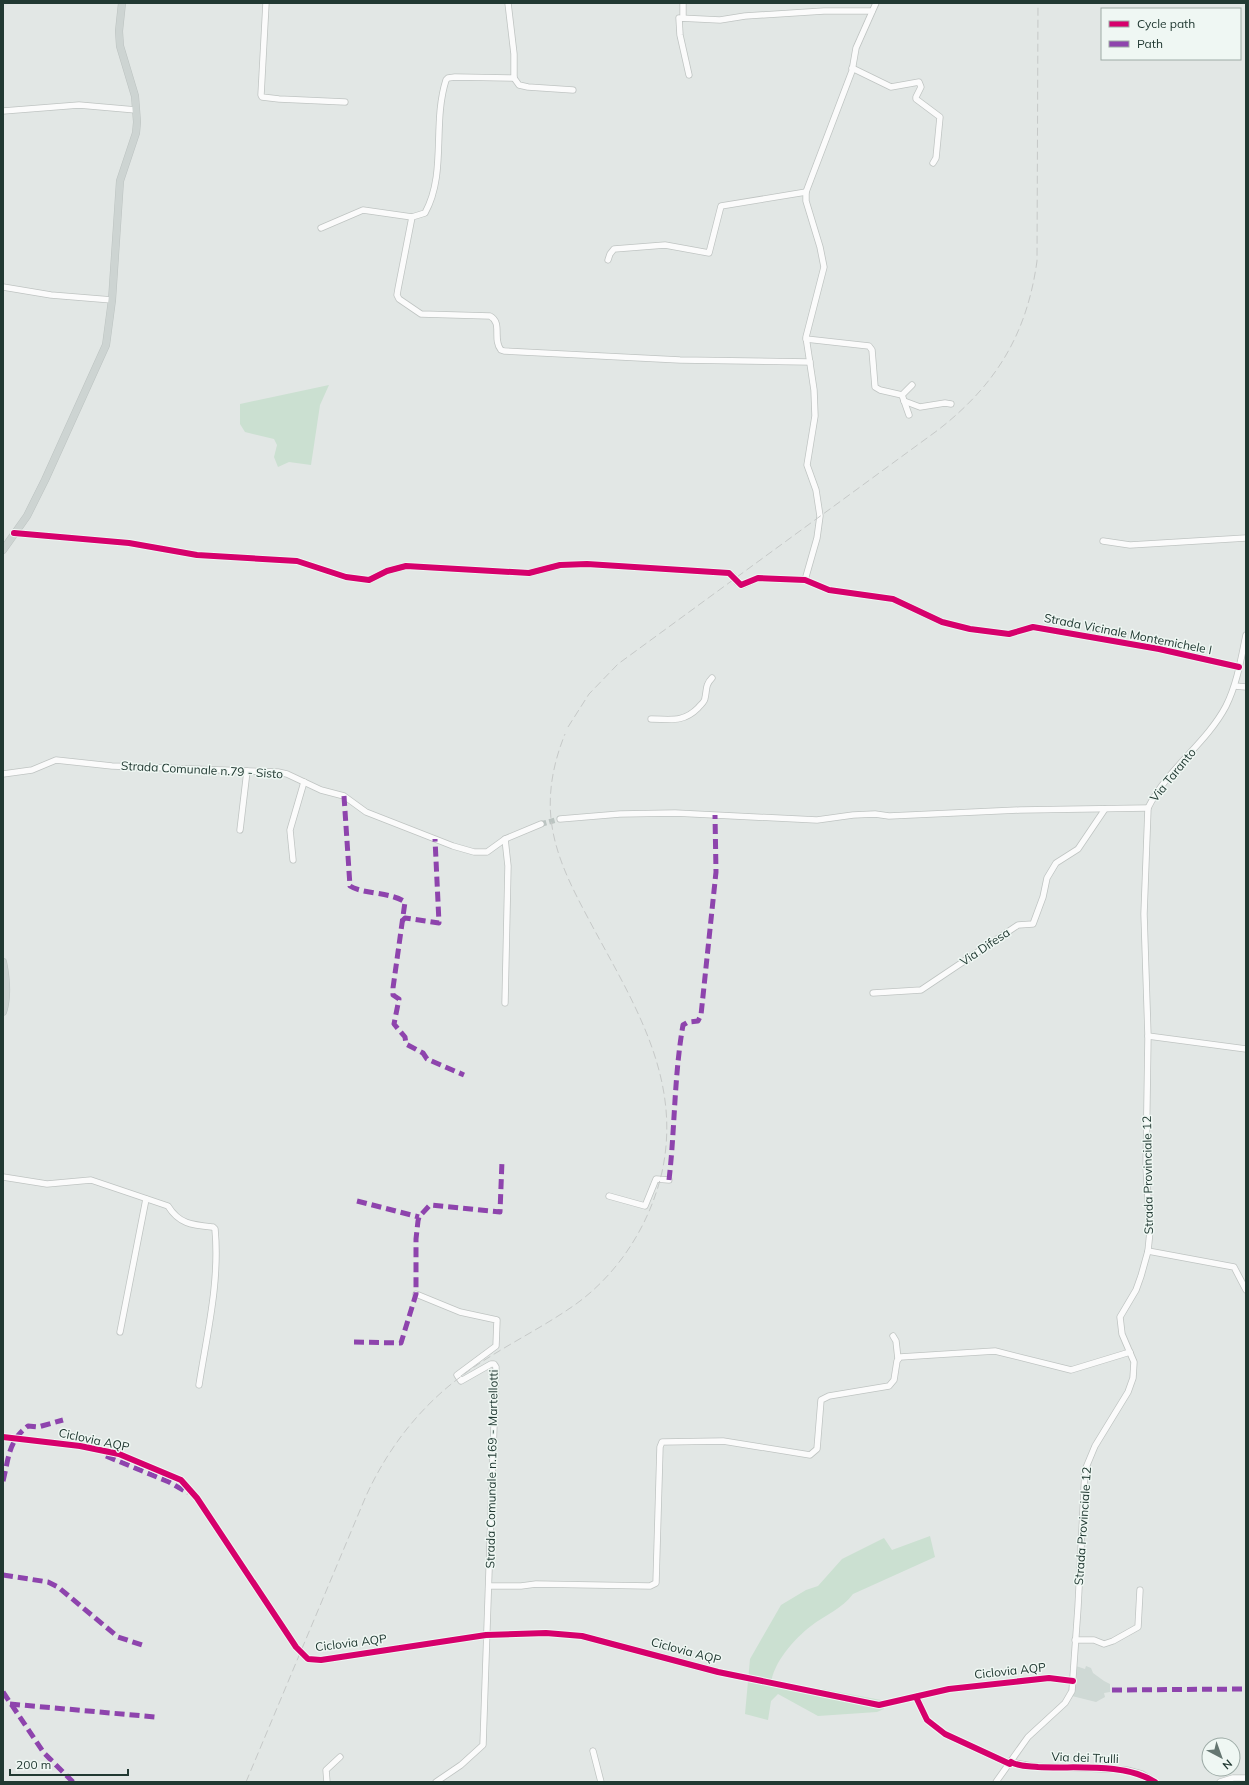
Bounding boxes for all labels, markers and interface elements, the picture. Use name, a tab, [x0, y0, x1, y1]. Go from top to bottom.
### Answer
legend	[1101, 8, 1241, 60]
text: Cycle path	[1137, 16, 1195, 31]
text: Path	[1137, 36, 1163, 51]
street label: Strada Vicinale Montemichele I	[1043, 610, 1213, 657]
street label: Via Taranto	[1146, 745, 1199, 805]
street label: Strada Comunale n.79 - Sisto	[121, 758, 284, 781]
street label: Via Difesa	[957, 924, 1013, 969]
street label: Strada Provinciale 12	[1139, 1116, 1156, 1234]
street label: Strada Comunale n.169 - Martellotti	[482, 1369, 501, 1568]
street label: Ciclovia AQP	[57, 1425, 131, 1454]
street label: Strada Provinciale 12	[1071, 1466, 1094, 1586]
street label: Ciclovia AQP	[314, 1631, 388, 1654]
street label: Ciclovia AQP	[649, 1634, 723, 1667]
street label: Ciclovia AQP	[973, 1659, 1047, 1682]
north arrow	[1201, 1737, 1241, 1777]
street label: Via dei Trulli	[1051, 1749, 1119, 1766]
scale bar	[10, 1751, 128, 1777]
text: 200 m	[16, 1757, 51, 1772]
text: N	[1220, 1757, 1235, 1773]

